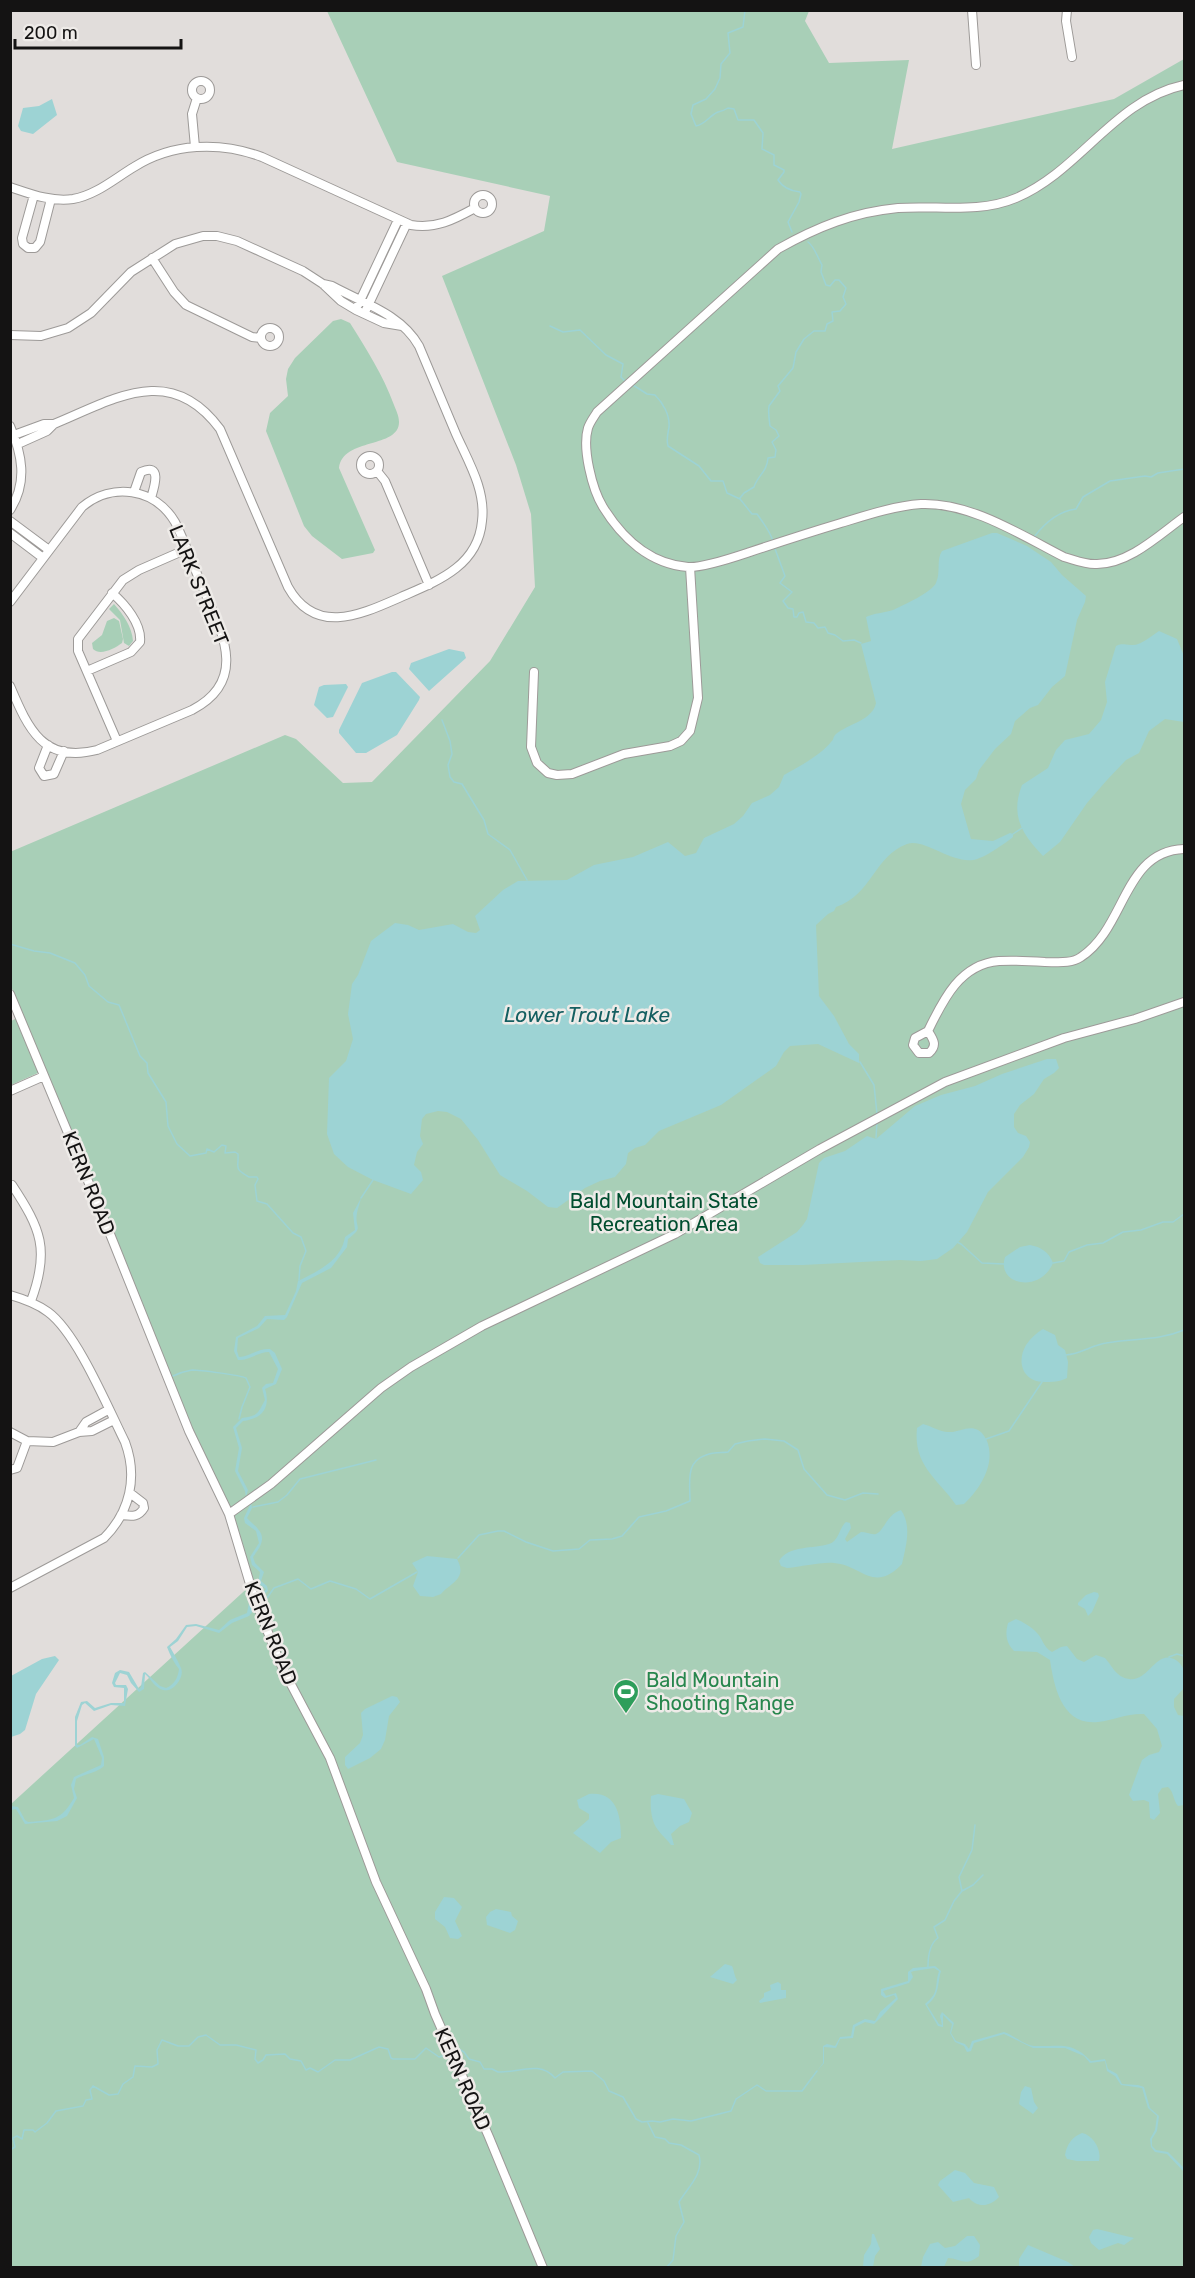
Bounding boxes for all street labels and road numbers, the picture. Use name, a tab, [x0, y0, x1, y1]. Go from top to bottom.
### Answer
street label: LARK STREET	[164, 521, 234, 649]
street label: KERN ROAD	[57, 1128, 121, 1238]
street label: KERN ROAD	[239, 1578, 303, 1688]
street label: KERN ROAD	[430, 2024, 496, 2134]

